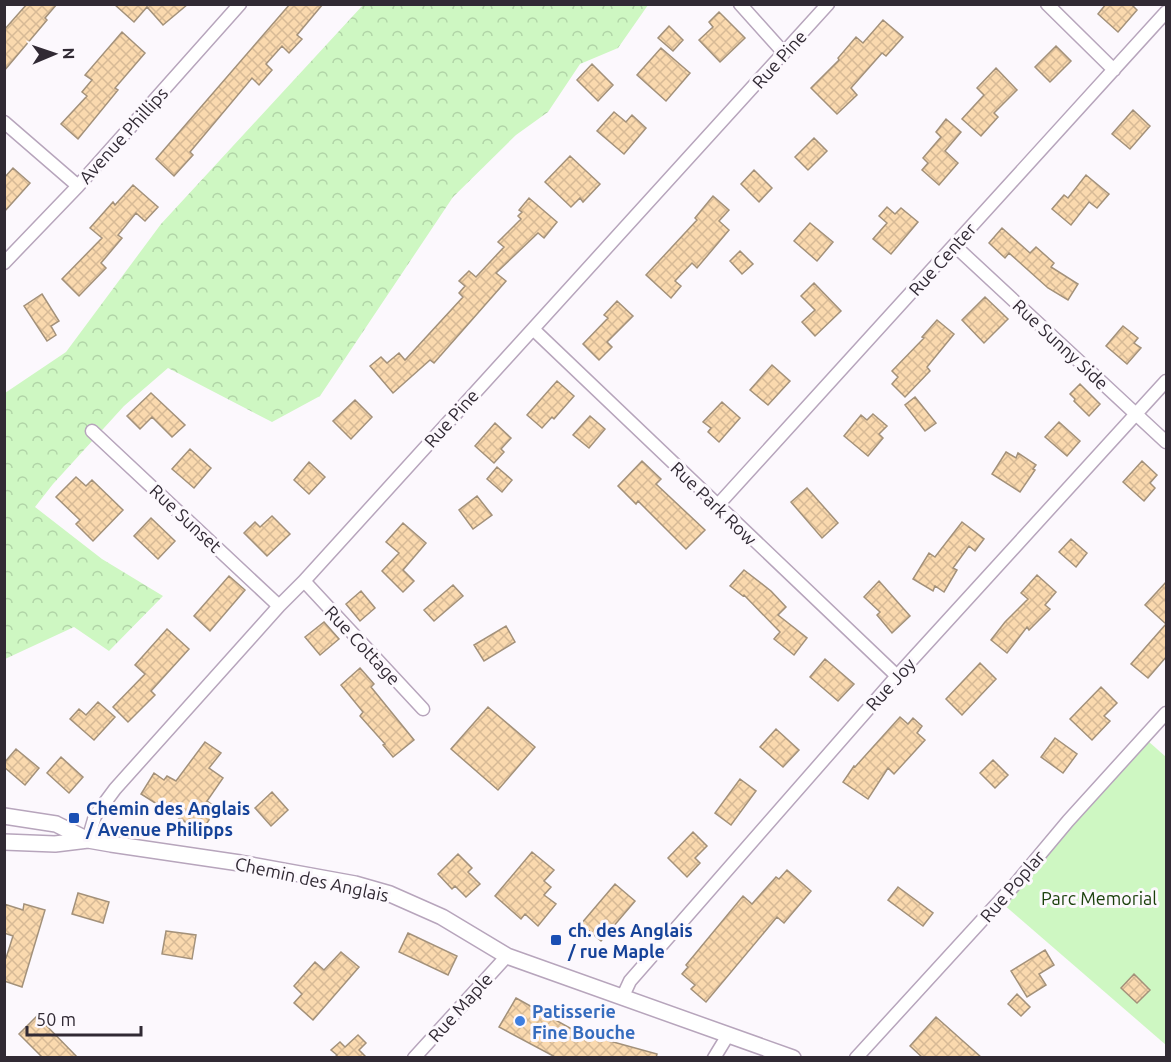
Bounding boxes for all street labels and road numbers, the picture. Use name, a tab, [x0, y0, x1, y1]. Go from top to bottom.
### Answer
street label: Rue Pine	[748, 26, 810, 92]
street label: Avenue Phillips	[75, 83, 171, 187]
street label: Rue Center	[904, 219, 980, 299]
street label: Rue Sunny Side	[1009, 295, 1113, 393]
street label: Rue Pine	[420, 385, 482, 451]
street label: Rue Park Row	[667, 457, 761, 549]
street label: Rue Sunset	[146, 480, 226, 556]
street label: Rue Cottage	[321, 601, 405, 689]
street label: Rue Joy	[861, 653, 919, 714]
street label: Rue Poplar	[976, 846, 1049, 926]
street label: Chemin des Anglais	[233, 853, 391, 905]
street label: Rue Maple	[424, 968, 496, 1046]

